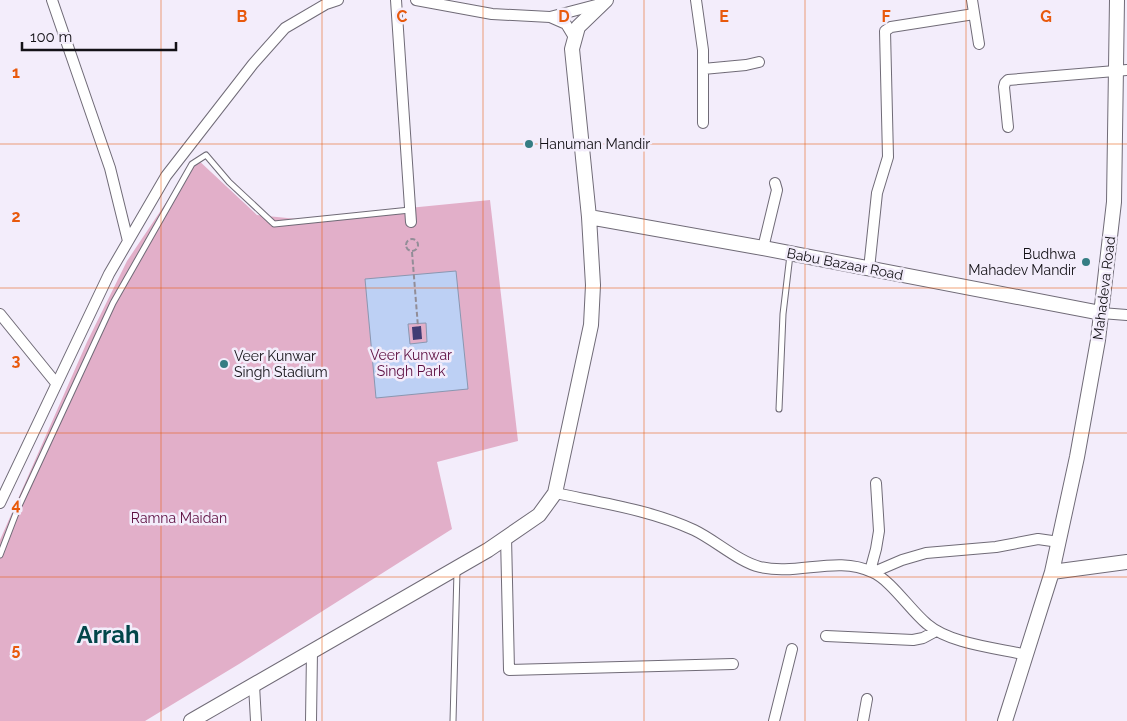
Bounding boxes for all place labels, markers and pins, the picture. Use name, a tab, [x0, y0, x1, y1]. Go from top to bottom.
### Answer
place label: Hanuman Mandir	[539, 136, 650, 152]
marker: Hanuman Mandir	[523, 138, 535, 150]
place label: Budhwa Mahadev Mandir	[968, 246, 1076, 278]
marker: Budhwa Mahadev Mandir	[1080, 256, 1092, 268]
place label: Veer Kunwar Singh Stadium	[234, 348, 328, 380]
marker: Veer Kunwar Singh Stadium	[218, 358, 230, 370]

